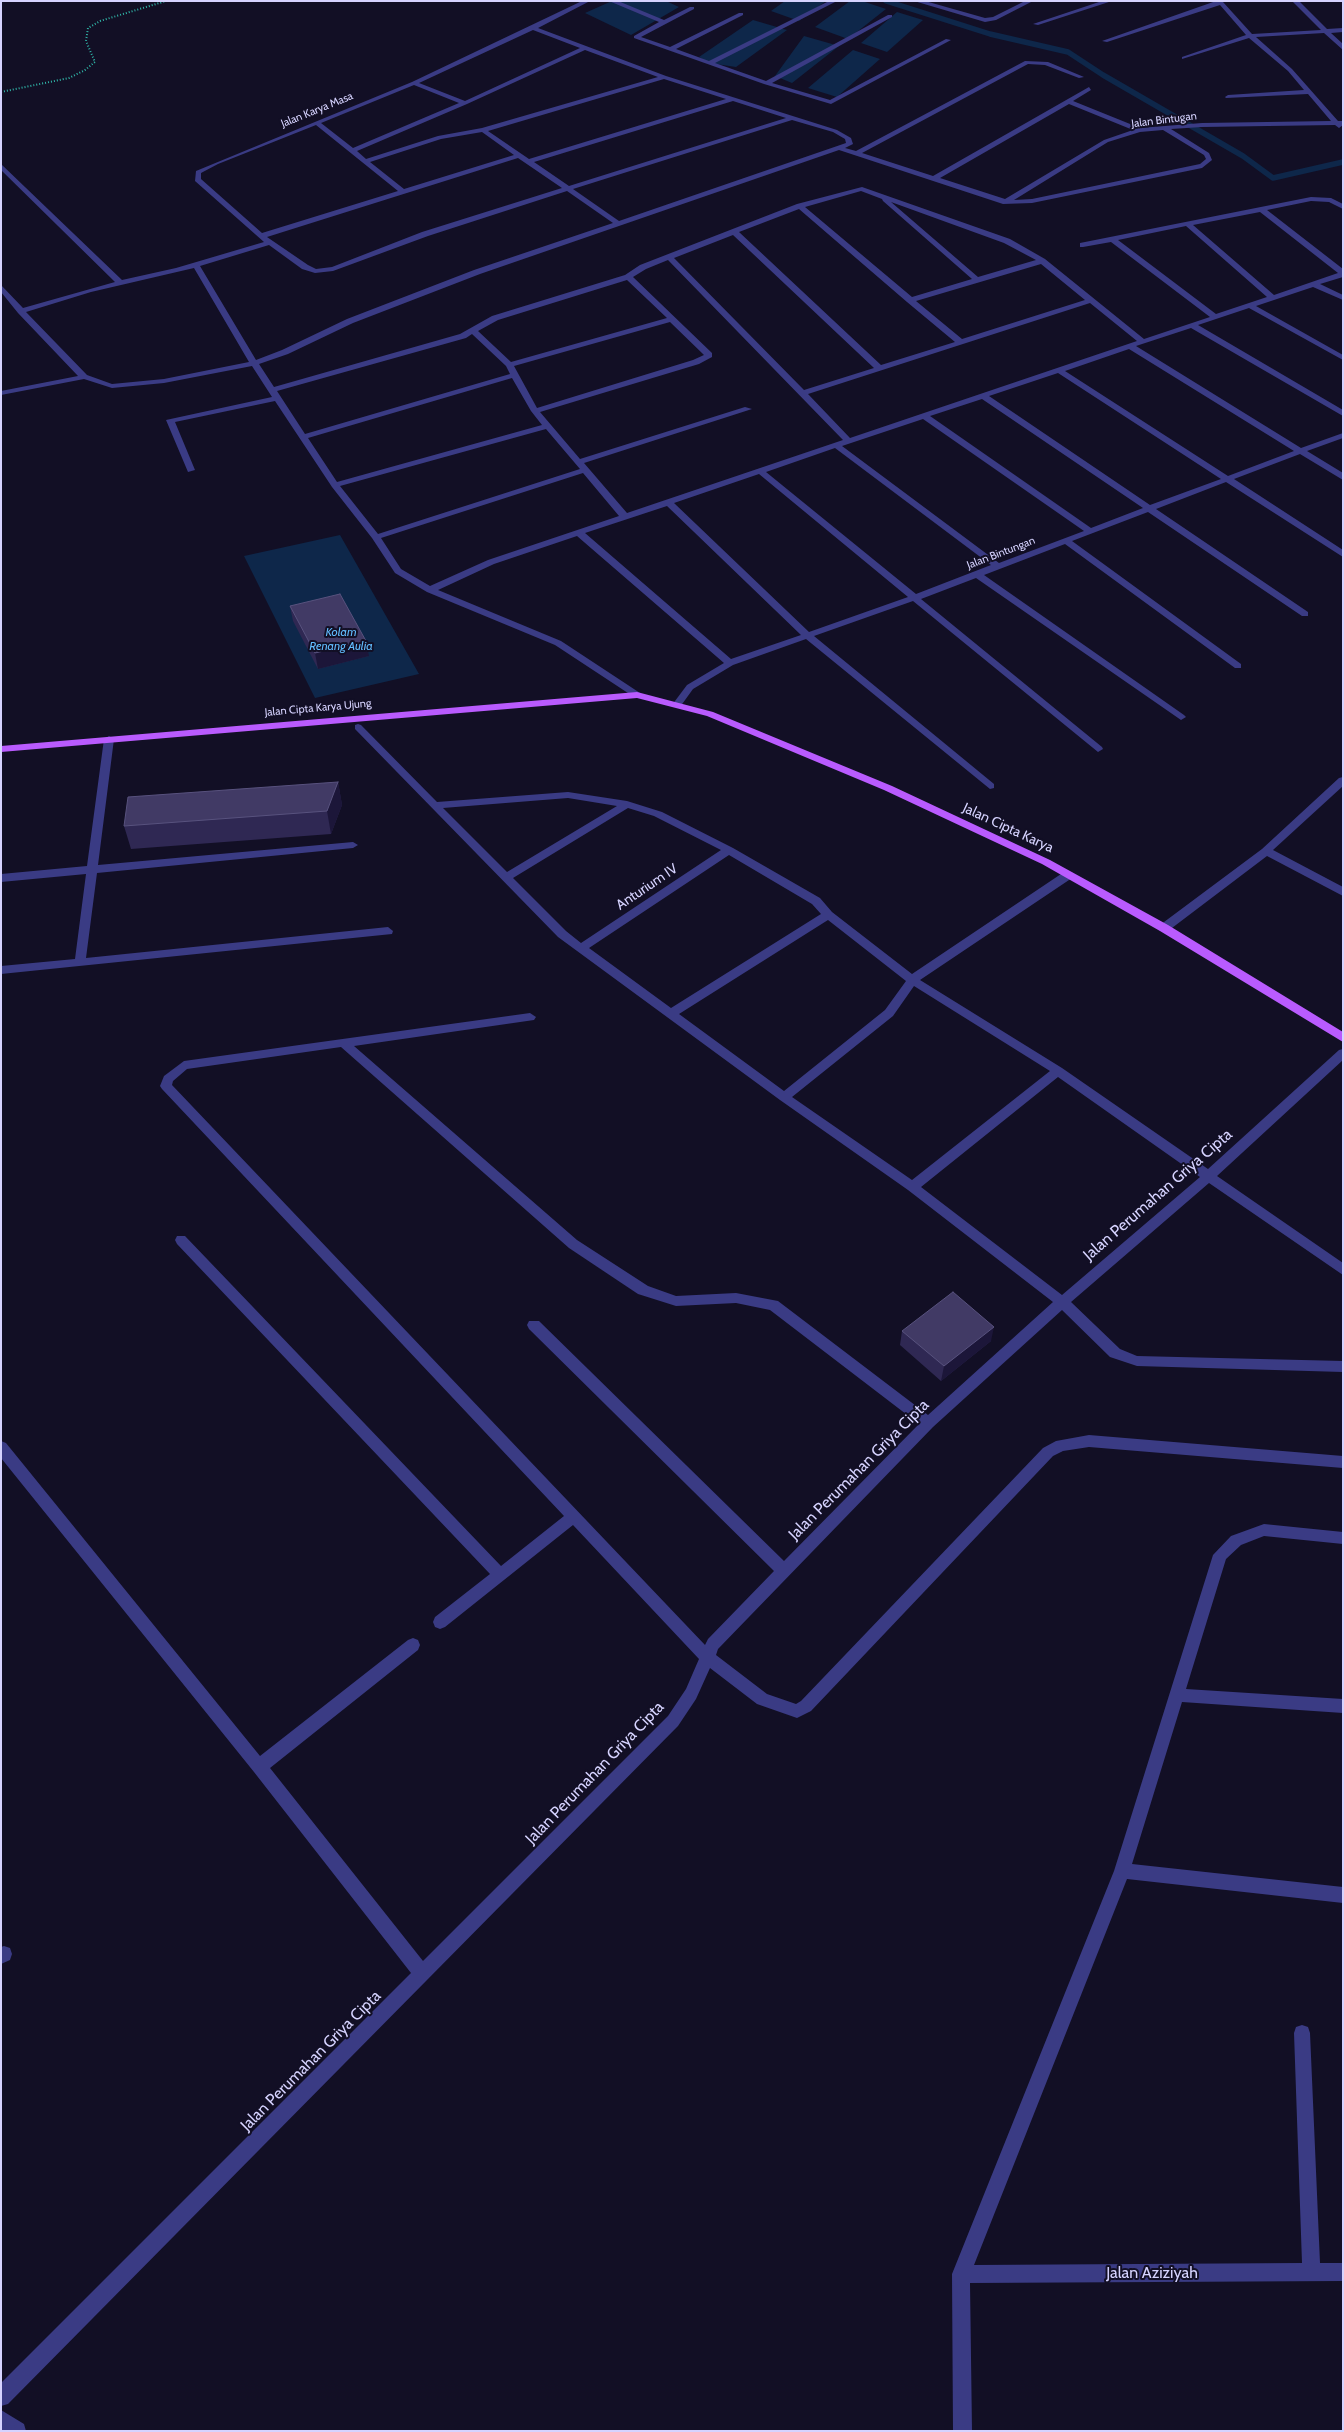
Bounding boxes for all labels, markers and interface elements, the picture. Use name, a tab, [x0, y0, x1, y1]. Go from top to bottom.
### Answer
street label: Jalan Karya Masa	[279, 90, 355, 130]
street label: Jalan Bintugan	[1131, 109, 1197, 131]
street label: Jalan Bintungan	[965, 534, 1037, 572]
water label: Kolam Renang Aulia	[309, 625, 373, 653]
street label: Jalan Cipta Karya Ujung	[264, 697, 372, 719]
street label: Jalan Cipta Karya	[960, 800, 1056, 856]
street label: Anturium IV	[613, 860, 681, 914]
street label: Jalan Perumahan Griya Cipta	[1080, 1125, 1236, 1265]
street label: Jalan Perumahan Griya Cipta	[785, 1396, 933, 1544]
street label: Jalan Perumahan Griya Cipta	[522, 1698, 668, 1848]
street label: Jalan Perumahan Griya Cipta	[237, 1987, 385, 2135]
street label: Jalan Aziziyah	[1106, 2263, 1198, 2283]

